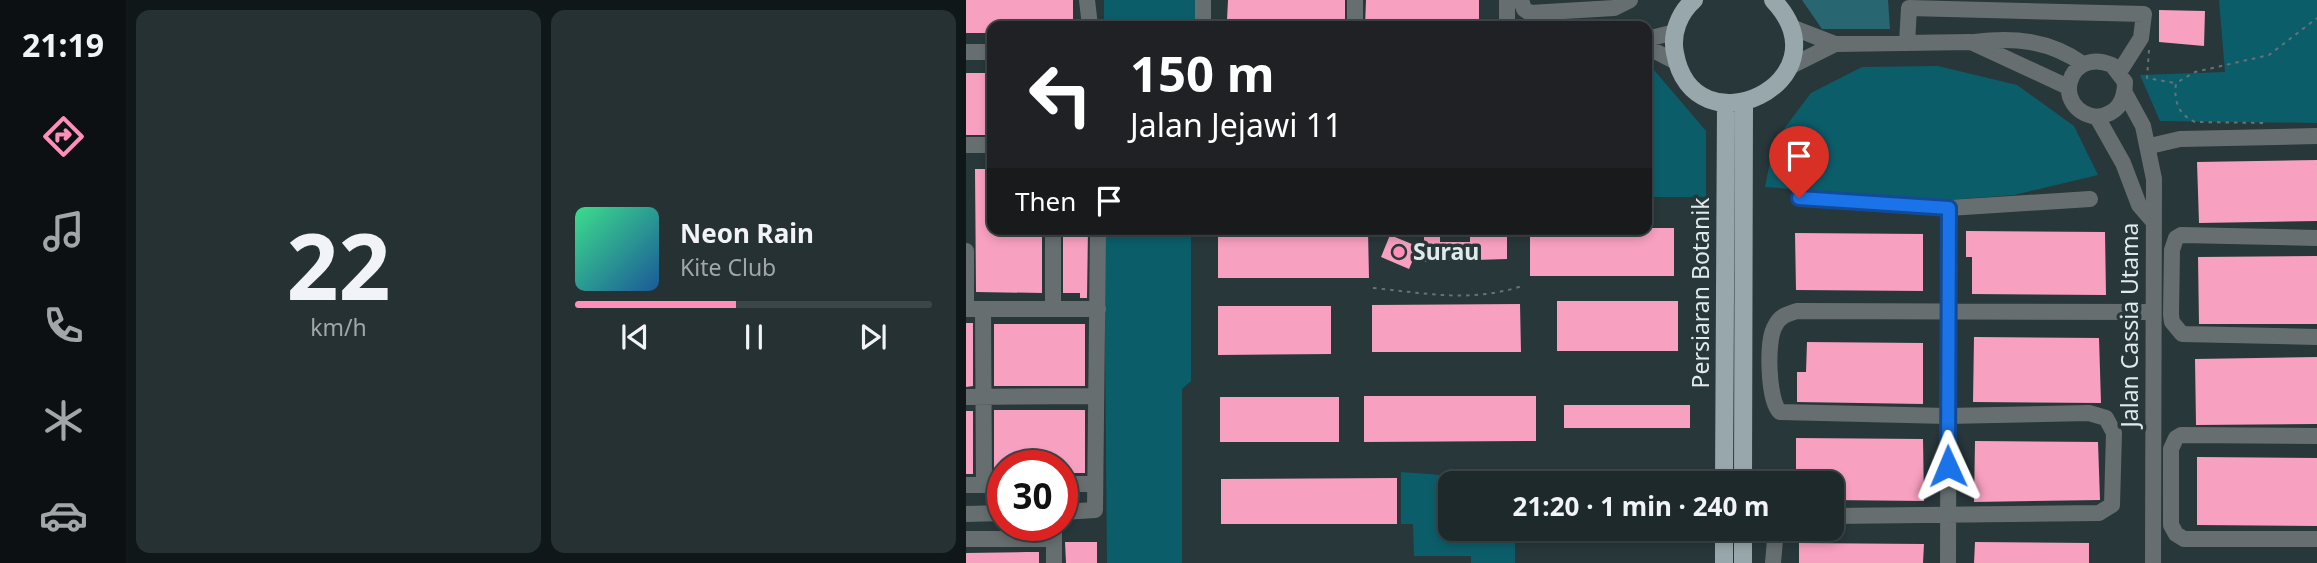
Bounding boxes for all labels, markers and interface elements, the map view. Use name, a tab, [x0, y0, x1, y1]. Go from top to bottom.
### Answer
text: 21:19	[22, 23, 104, 66]
text: 150 m	[1130, 40, 1275, 106]
icon: left	[1015, 49, 1106, 140]
text: Jalan Jejawi 11	[1130, 103, 1342, 146]
icon: directions	[39, 112, 88, 161]
pin	[1769, 126, 1829, 198]
icon: arrive	[1780, 137, 1818, 175]
icon: arrive	[1090, 182, 1128, 220]
text: Then	[1015, 183, 1076, 219]
street label: Persiaran Botanik	[1684, 197, 1716, 388]
text: 22	[286, 203, 391, 327]
icon: music	[39, 207, 88, 256]
text: Neon Rain	[680, 215, 814, 251]
street label: Jalan Cassia Utama	[2113, 223, 2145, 429]
place label: Surau	[1413, 235, 1479, 267]
marker: Surau	[1391, 244, 1407, 260]
text: Kite Club	[680, 251, 776, 283]
icon: phone	[39, 301, 88, 350]
text: km/h	[310, 311, 367, 343]
icon: previous	[616, 318, 654, 356]
icon: pause	[735, 318, 773, 356]
icon: next	[854, 318, 892, 356]
icon: climate	[39, 396, 88, 445]
position arrow	[1911, 429, 1985, 503]
speed limit sign: 30	[987, 450, 1078, 541]
text: 21:20 · 1 min · 240 m	[1513, 488, 1769, 524]
icon: car	[39, 491, 88, 540]

